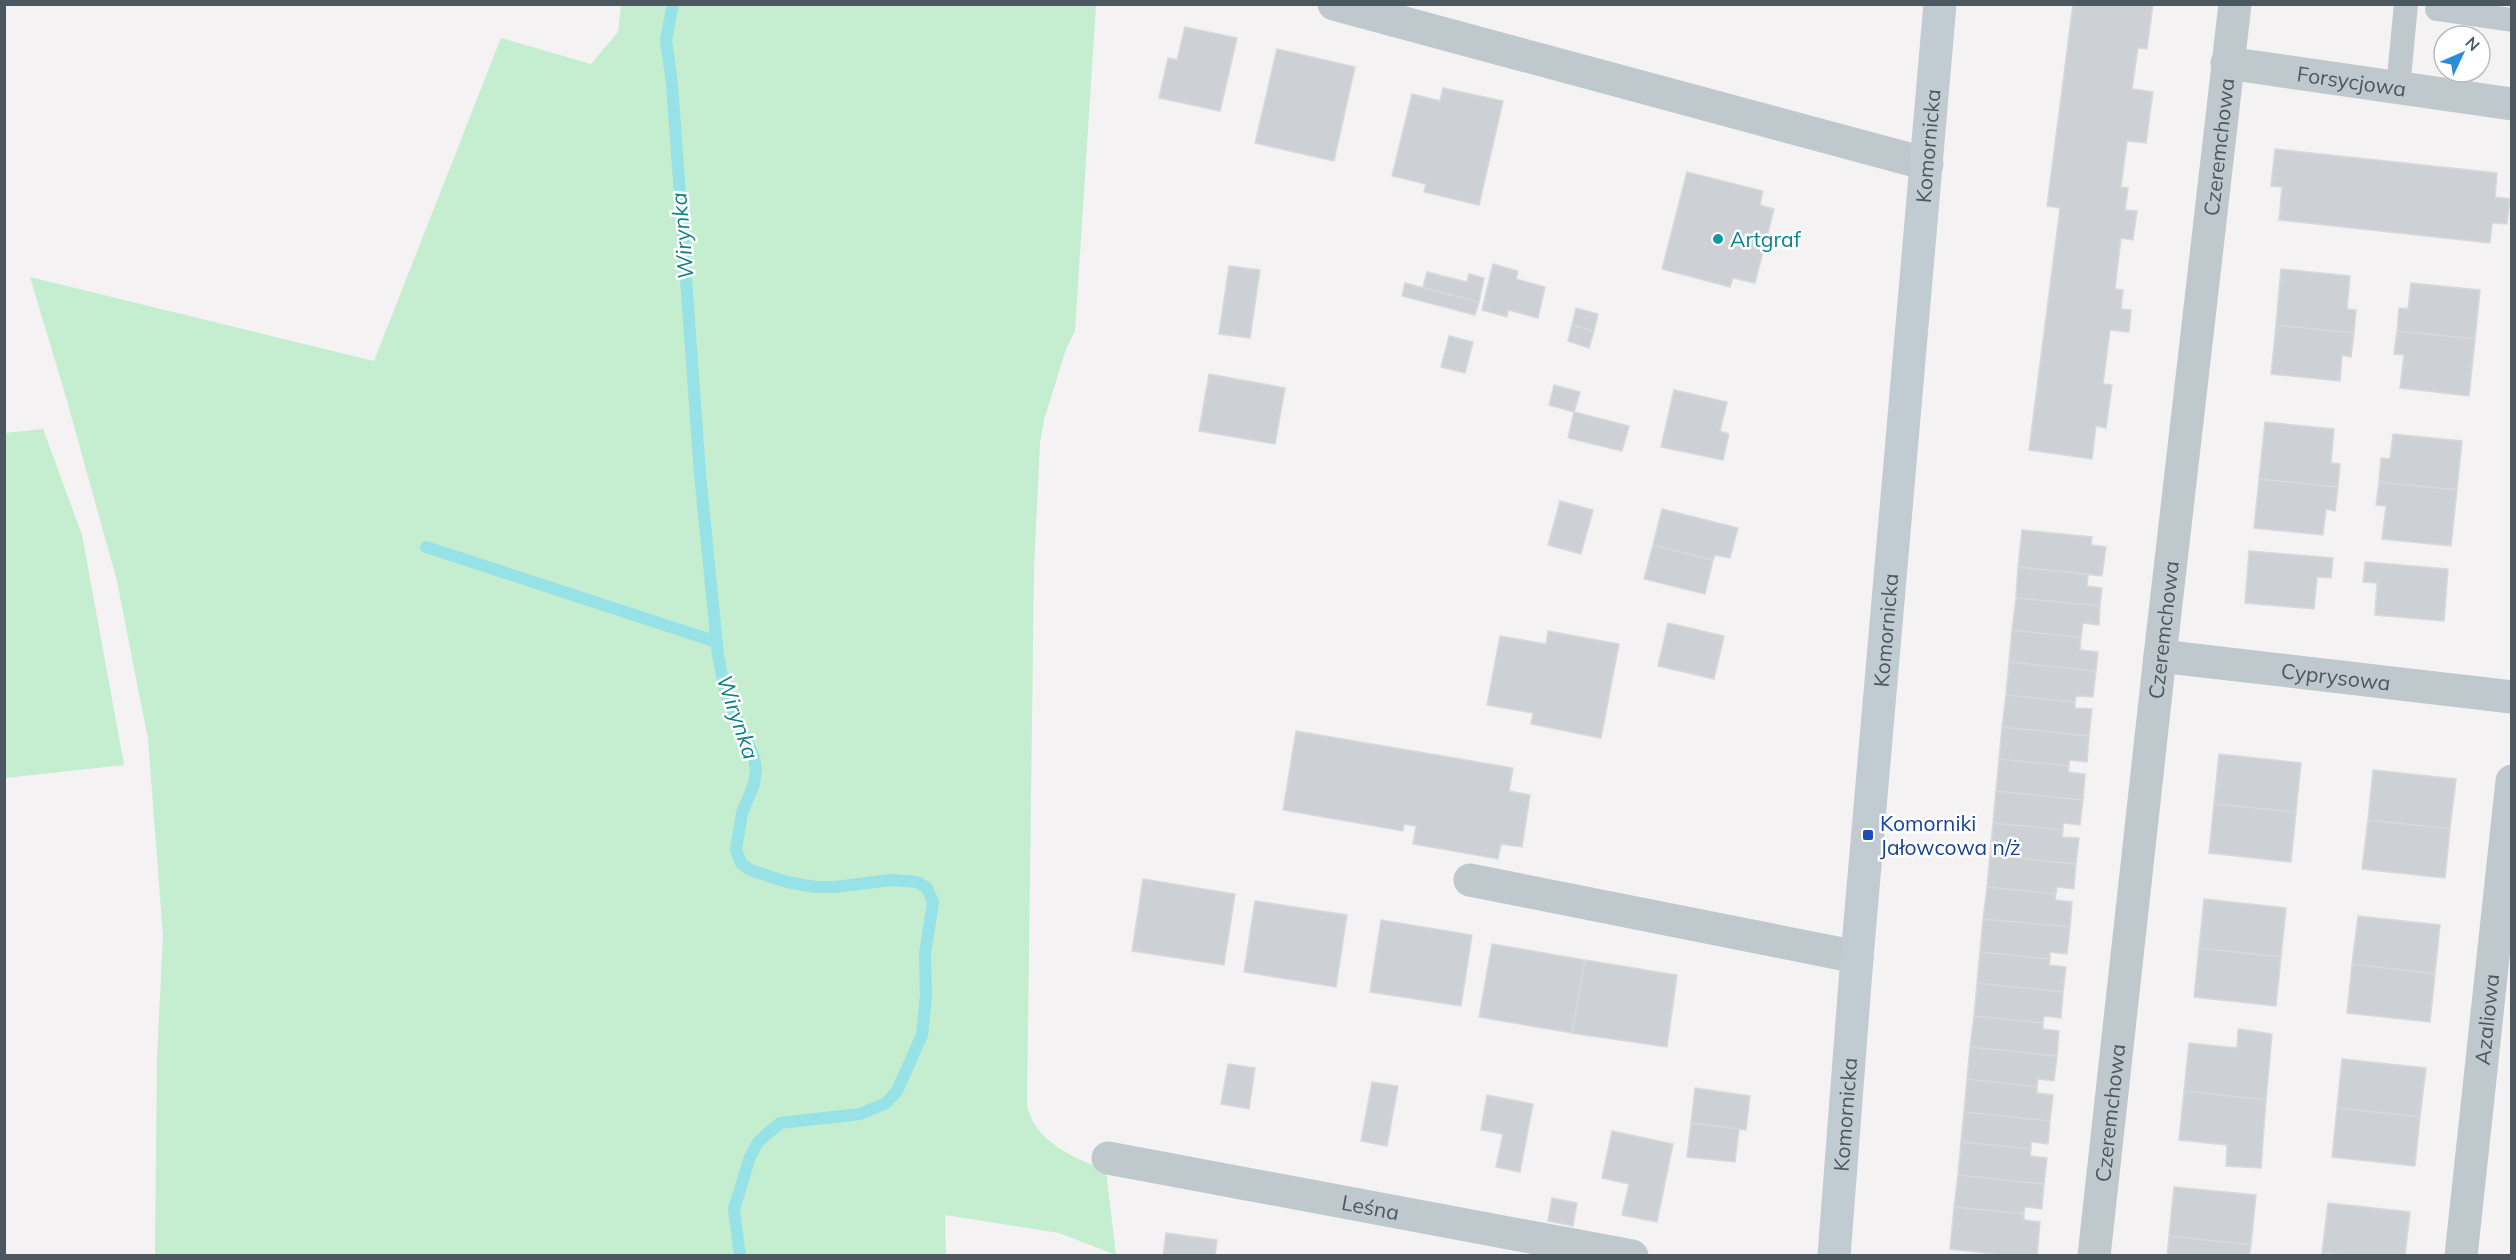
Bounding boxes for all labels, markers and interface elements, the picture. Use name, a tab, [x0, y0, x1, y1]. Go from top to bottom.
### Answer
north arrow	[2432, 24, 2492, 84]
text: N	[2461, 32, 2484, 55]
street label: Forsycjowa	[2295, 60, 2408, 102]
street label: Czeremchowa	[2198, 77, 2239, 217]
street label: Komornicka	[1910, 88, 1946, 204]
water label: Wirynka	[664, 191, 700, 281]
place label: Artgraf	[1730, 226, 1802, 252]
marker: Artgraf	[1711, 232, 1725, 246]
street label: Czeremchowa	[2142, 559, 2184, 700]
street label: Komornicka	[1868, 572, 1903, 688]
street label: Cyprysowa	[2280, 657, 2392, 696]
water label: Wirynka	[711, 671, 765, 763]
place label: Komorniki Jałowcowa n/ż	[1880, 810, 2021, 860]
marker: Komorniki Jałowcowa n/ż	[1861, 828, 1875, 842]
street label: Azaliowa	[2469, 973, 2504, 1066]
street label: Czeremchowa	[2089, 1042, 2130, 1183]
street label: Komornicka	[1828, 1056, 1862, 1172]
street label: Leśna	[1339, 1189, 1401, 1225]

